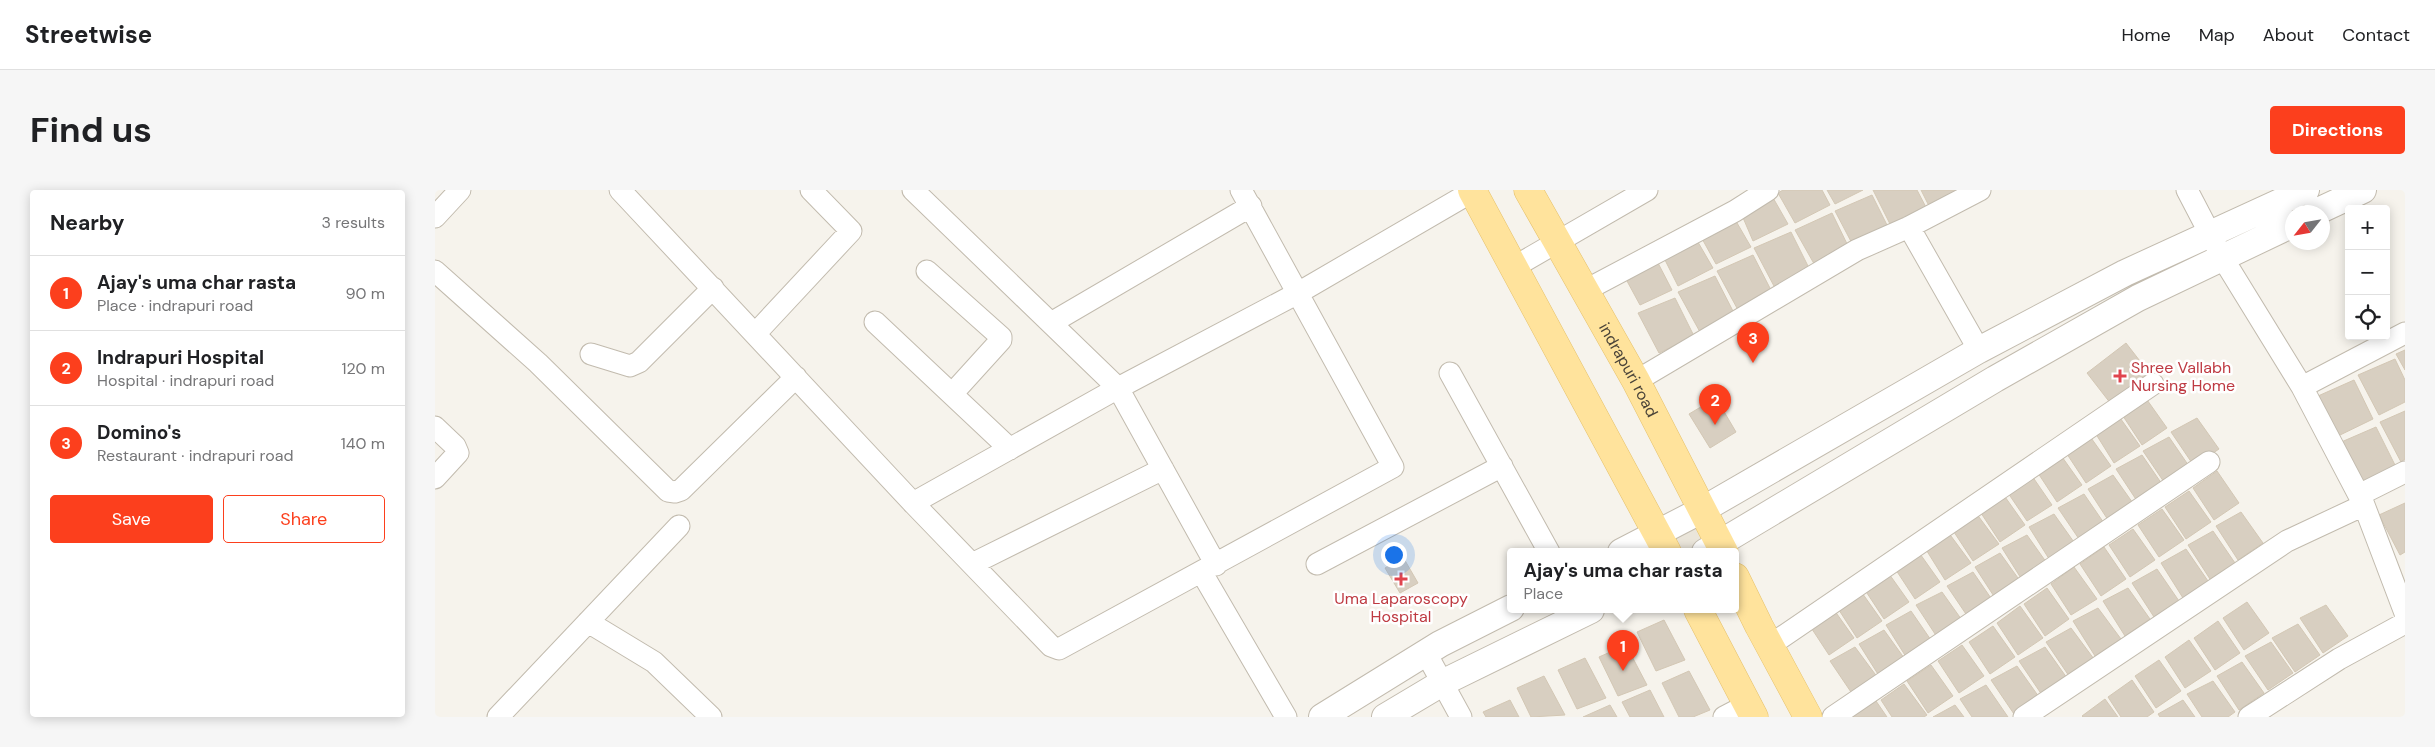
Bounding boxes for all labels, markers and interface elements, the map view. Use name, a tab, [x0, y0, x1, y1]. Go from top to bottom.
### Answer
text: Streetwise	[25, 19, 152, 50]
text: Home	[2121, 23, 2171, 47]
text: Map	[2199, 23, 2235, 47]
text: About	[2263, 23, 2314, 47]
text: Contact	[2342, 23, 2410, 47]
button: Directions	[2270, 106, 2405, 154]
text: Find us	[30, 107, 152, 153]
north arrow	[2285, 205, 2330, 250]
map controls	[2345, 205, 2390, 340]
button: +	[2345, 205, 2390, 250]
text: Nearby	[50, 209, 124, 237]
text: 3 results	[322, 212, 385, 233]
button: −	[2345, 250, 2390, 295]
text: Ajay's uma char rasta	[97, 270, 296, 295]
text: 1	[63, 283, 69, 304]
text: 90 m	[345, 283, 385, 304]
text: Place · indrapuri road	[97, 295, 253, 316]
button: locate	[2345, 295, 2390, 340]
street label: indrapuri road	[1594, 319, 1663, 420]
pin: 3	[1737, 322, 1769, 363]
text: Indrapuri Hospital	[97, 345, 264, 370]
place label: Shree Vallabh Nursing Home	[2131, 357, 2235, 396]
text: 2	[61, 358, 71, 379]
text: 120 m	[341, 358, 385, 379]
marker: Shree Vallabh Nursing Home	[2113, 369, 2127, 383]
text: Hospital · indrapuri road	[97, 370, 274, 391]
pin: 2	[1699, 384, 1731, 425]
text: Domino's	[97, 420, 181, 445]
text: 3	[61, 433, 71, 454]
text: 140 m	[341, 433, 385, 454]
text: Restaurant · indrapuri road	[97, 445, 293, 466]
button: Save	[50, 495, 213, 543]
button: Share	[223, 495, 385, 543]
your location	[1381, 542, 1407, 568]
popup	[1507, 548, 1739, 613]
text: Ajay's uma char rasta	[1523, 558, 1723, 583]
marker: Uma Laparoscopy Hospital	[1394, 572, 1408, 586]
text: Place	[1523, 583, 1563, 604]
place label: Uma Laparoscopy Hospital	[1334, 588, 1468, 627]
pin: 1	[1607, 630, 1639, 671]

